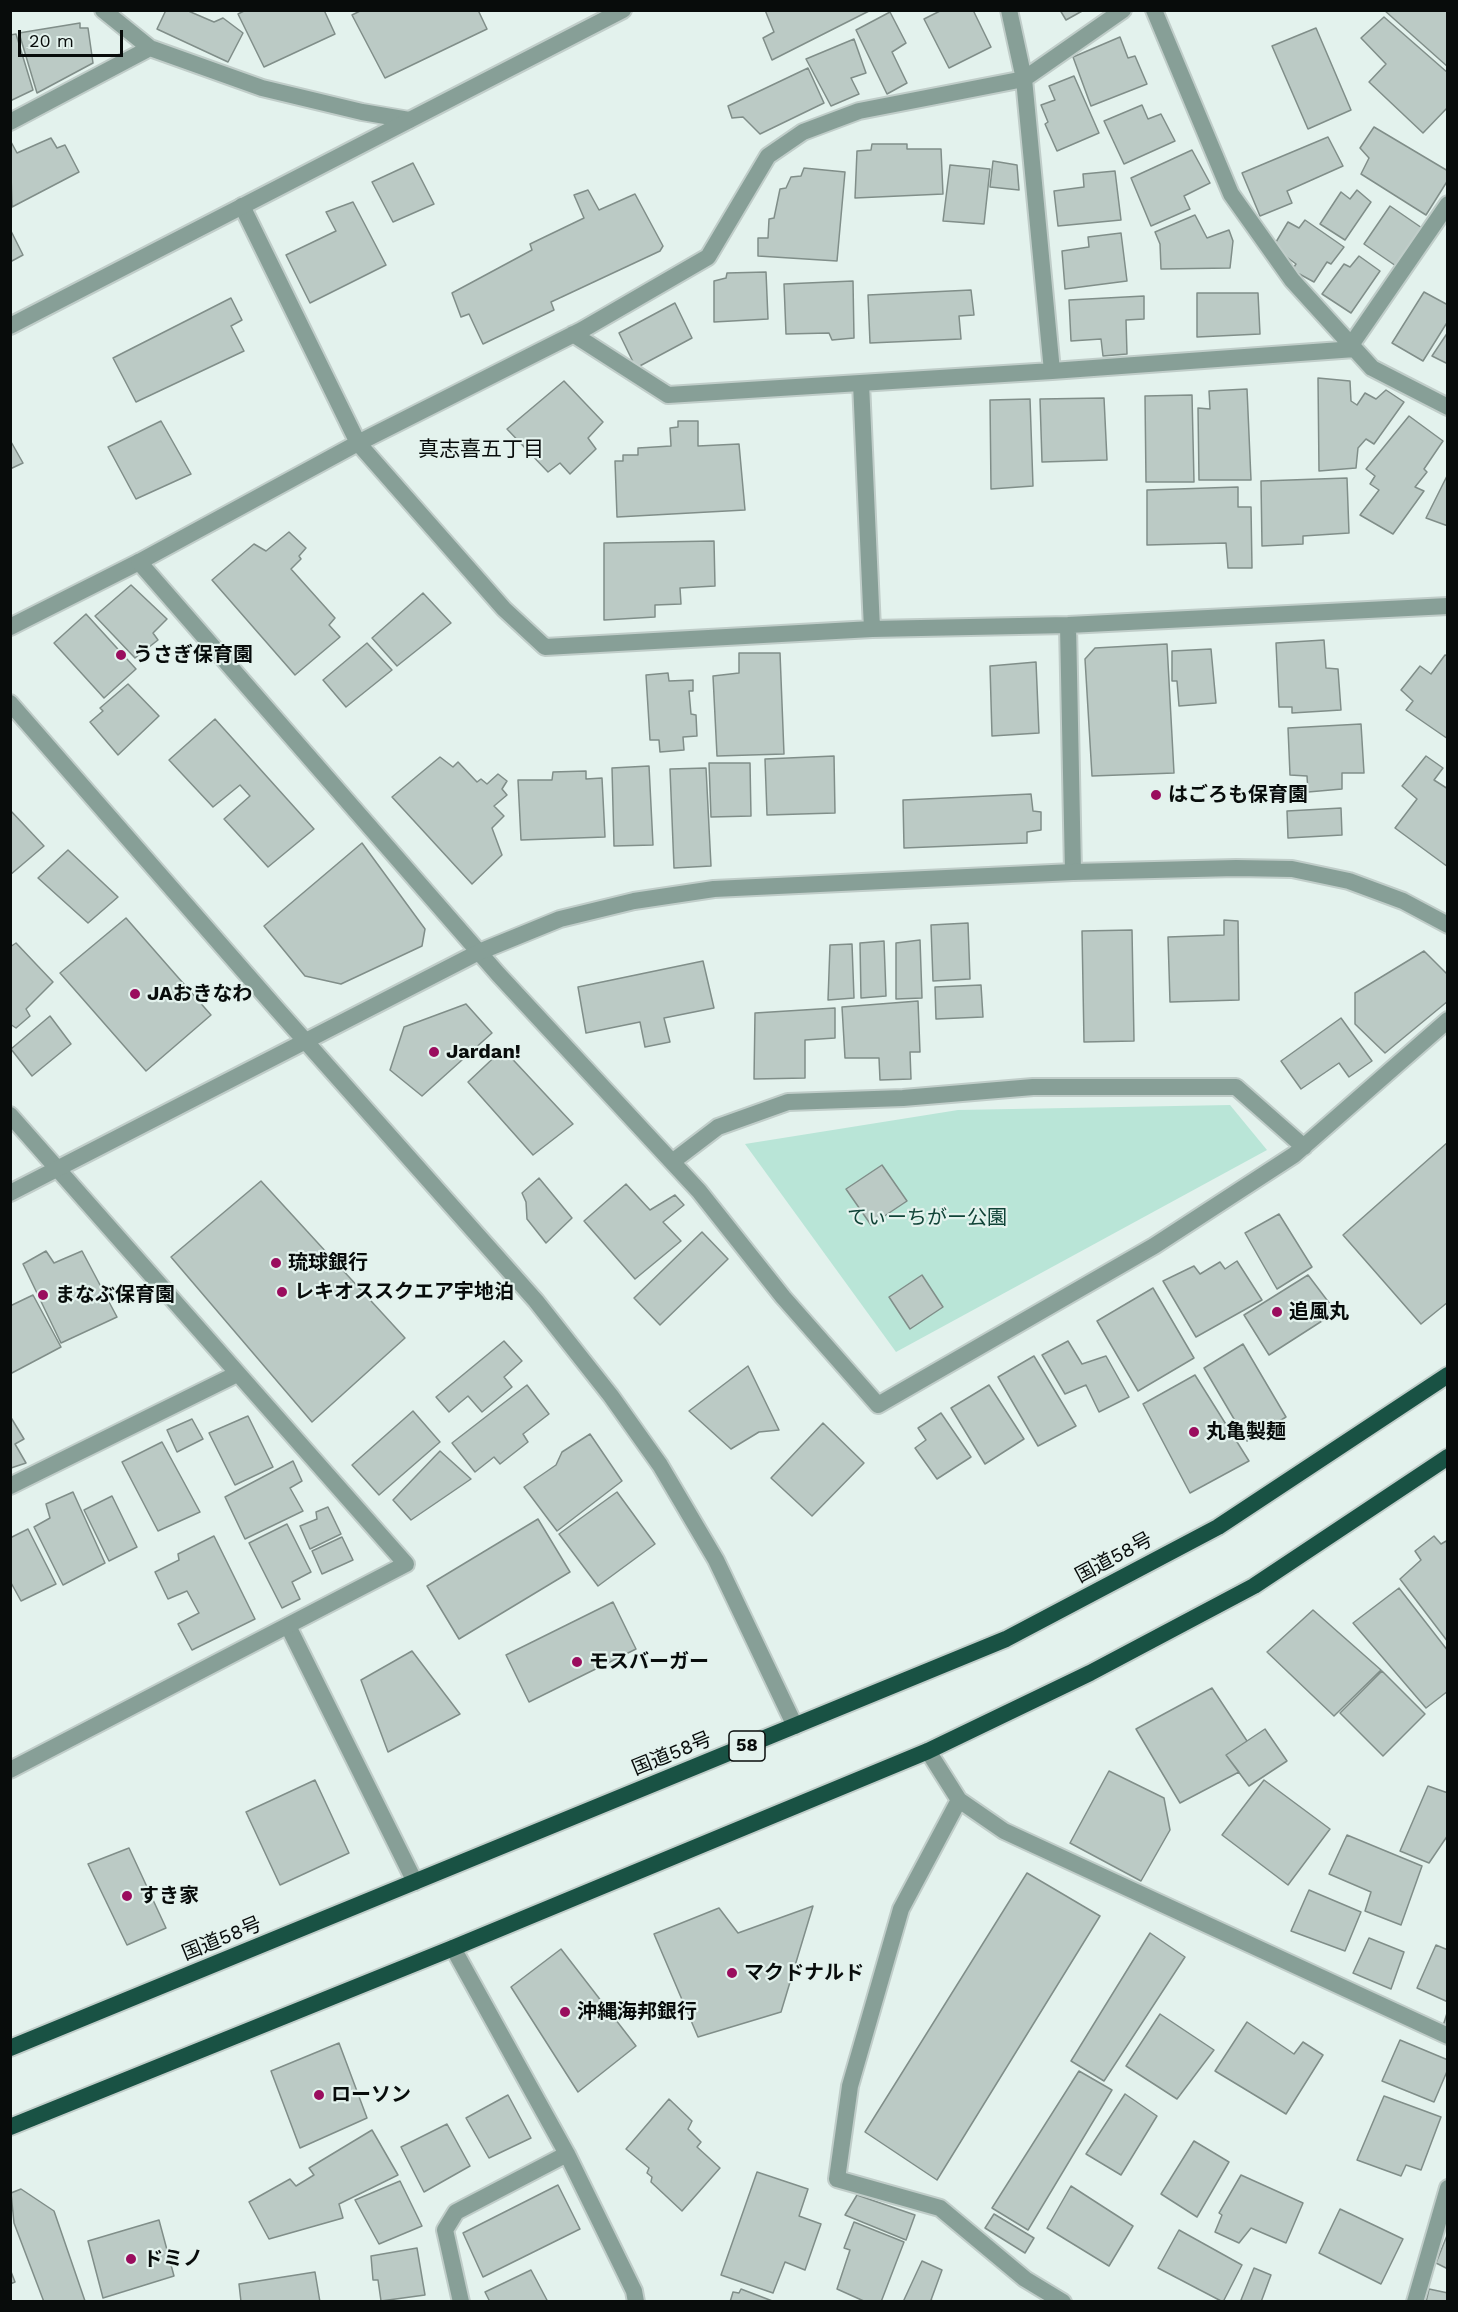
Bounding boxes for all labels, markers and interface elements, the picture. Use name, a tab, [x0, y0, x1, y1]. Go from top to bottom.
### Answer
scale bar	[21, 18, 126, 56]
text: 20 m	[29, 30, 74, 51]
district label: 真志喜五丁目	[418, 437, 544, 463]
place label: うさぎ保育園	[133, 643, 253, 667]
marker: うさぎ保育園	[114, 648, 128, 662]
place label: はごろも保育園	[1168, 783, 1308, 807]
marker: はごろも保育園	[1149, 788, 1163, 802]
place label: JAおきなわ	[147, 982, 252, 1006]
marker: JAおきなわ	[128, 987, 142, 1001]
place label: Jardan!	[446, 1040, 521, 1064]
marker: Jardan!	[427, 1045, 441, 1059]
park label: てぃーちがー公園	[847, 1206, 1007, 1230]
place label: 琉球銀行	[288, 1251, 368, 1275]
marker: 琉球銀行	[269, 1256, 283, 1270]
place label: レキオススクエア宇地泊	[294, 1280, 514, 1304]
place label: まなぶ保育園	[55, 1283, 175, 1307]
marker: レキオススクエア宇地泊	[275, 1285, 289, 1299]
marker: まなぶ保育園	[36, 1288, 50, 1302]
place label: 追風丸	[1289, 1300, 1349, 1324]
marker: 追風丸	[1270, 1305, 1284, 1319]
place label: 丸亀製麺	[1206, 1420, 1286, 1444]
marker: 丸亀製麺	[1187, 1425, 1201, 1439]
street label: 国道58号	[1071, 1528, 1157, 1588]
place label: モスバーガー	[589, 1650, 709, 1674]
marker: モスバーガー	[570, 1655, 584, 1669]
street label: 国道58号	[629, 1727, 715, 1781]
road number: 58	[729, 1731, 765, 1761]
place label: すき家	[139, 1884, 199, 1908]
marker: すき家	[120, 1889, 134, 1903]
street label: 国道58号	[179, 1912, 265, 1966]
place label: マクドナルド	[744, 1961, 864, 1985]
marker: マクドナルド	[725, 1966, 739, 1980]
place label: 沖縄海邦銀行	[577, 2000, 697, 2024]
marker: 沖縄海邦銀行	[558, 2005, 572, 2019]
place label: ローソン	[331, 2083, 411, 2107]
marker: ローソン	[312, 2088, 326, 2102]
place label: ドミノ	[143, 2247, 203, 2271]
marker: ドミノ	[124, 2252, 138, 2266]

